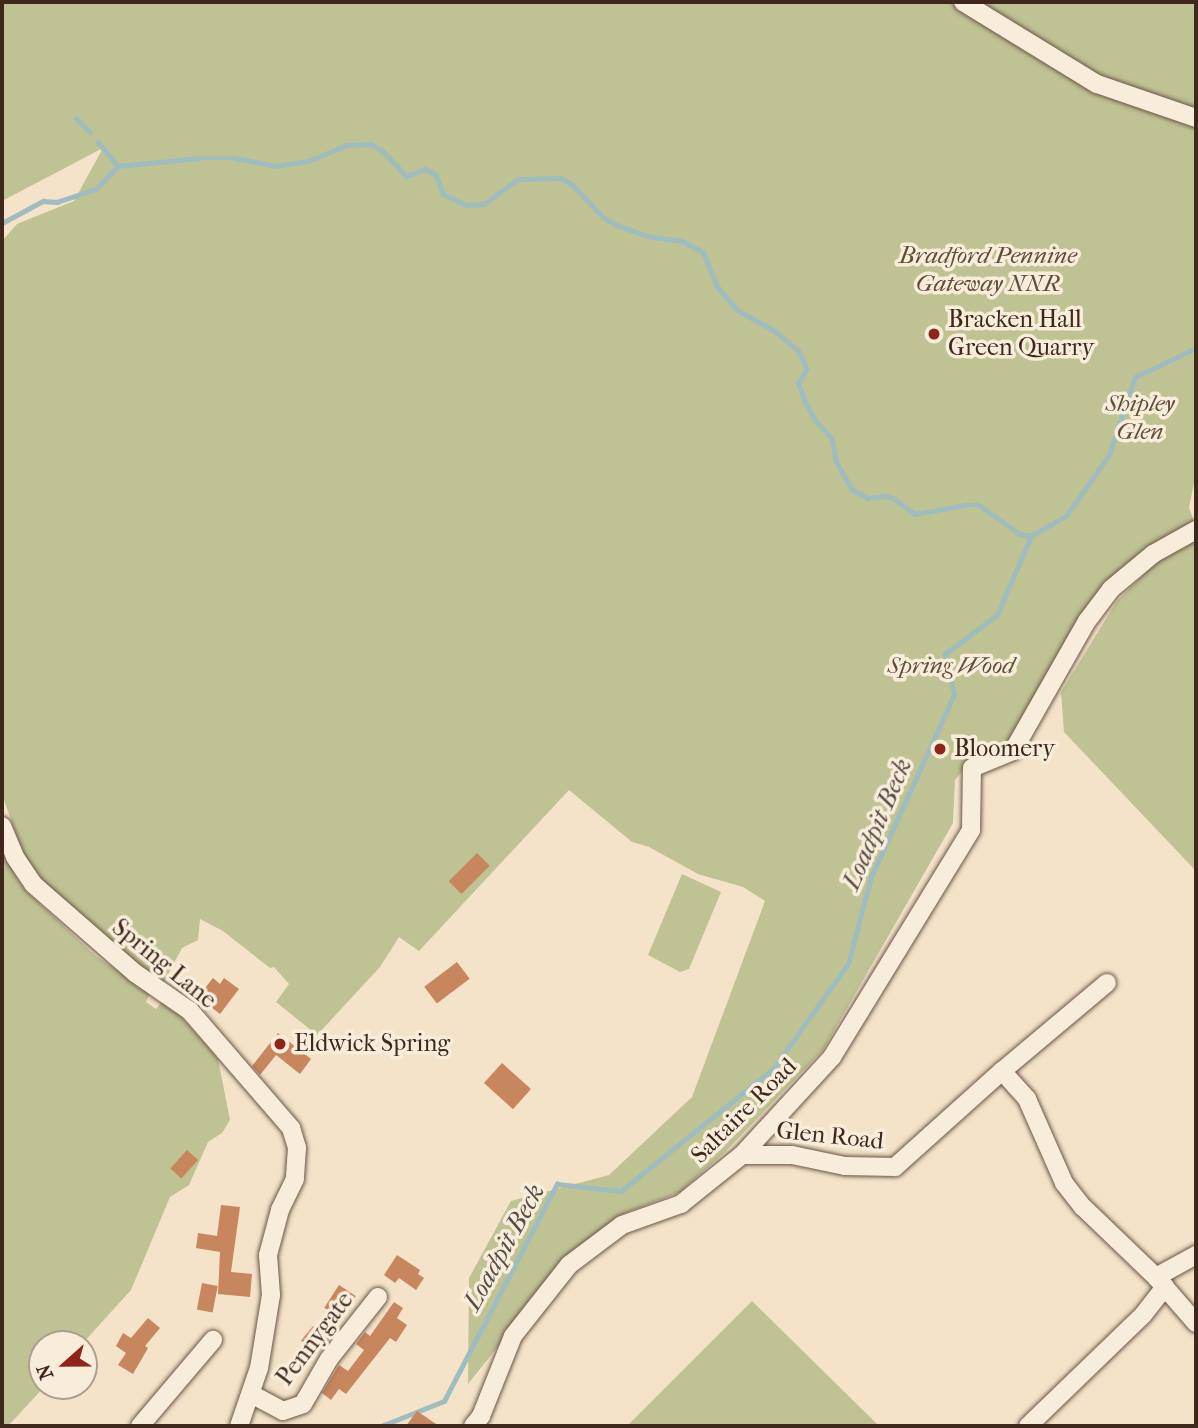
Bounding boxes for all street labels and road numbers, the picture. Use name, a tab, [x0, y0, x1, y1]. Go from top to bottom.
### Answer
street label: Spring Lane	[106, 913, 222, 1015]
street label: Saltaire Road	[685, 1052, 803, 1170]
street label: Glen Road	[775, 1116, 885, 1156]
street label: Pennygate	[270, 1287, 360, 1391]

